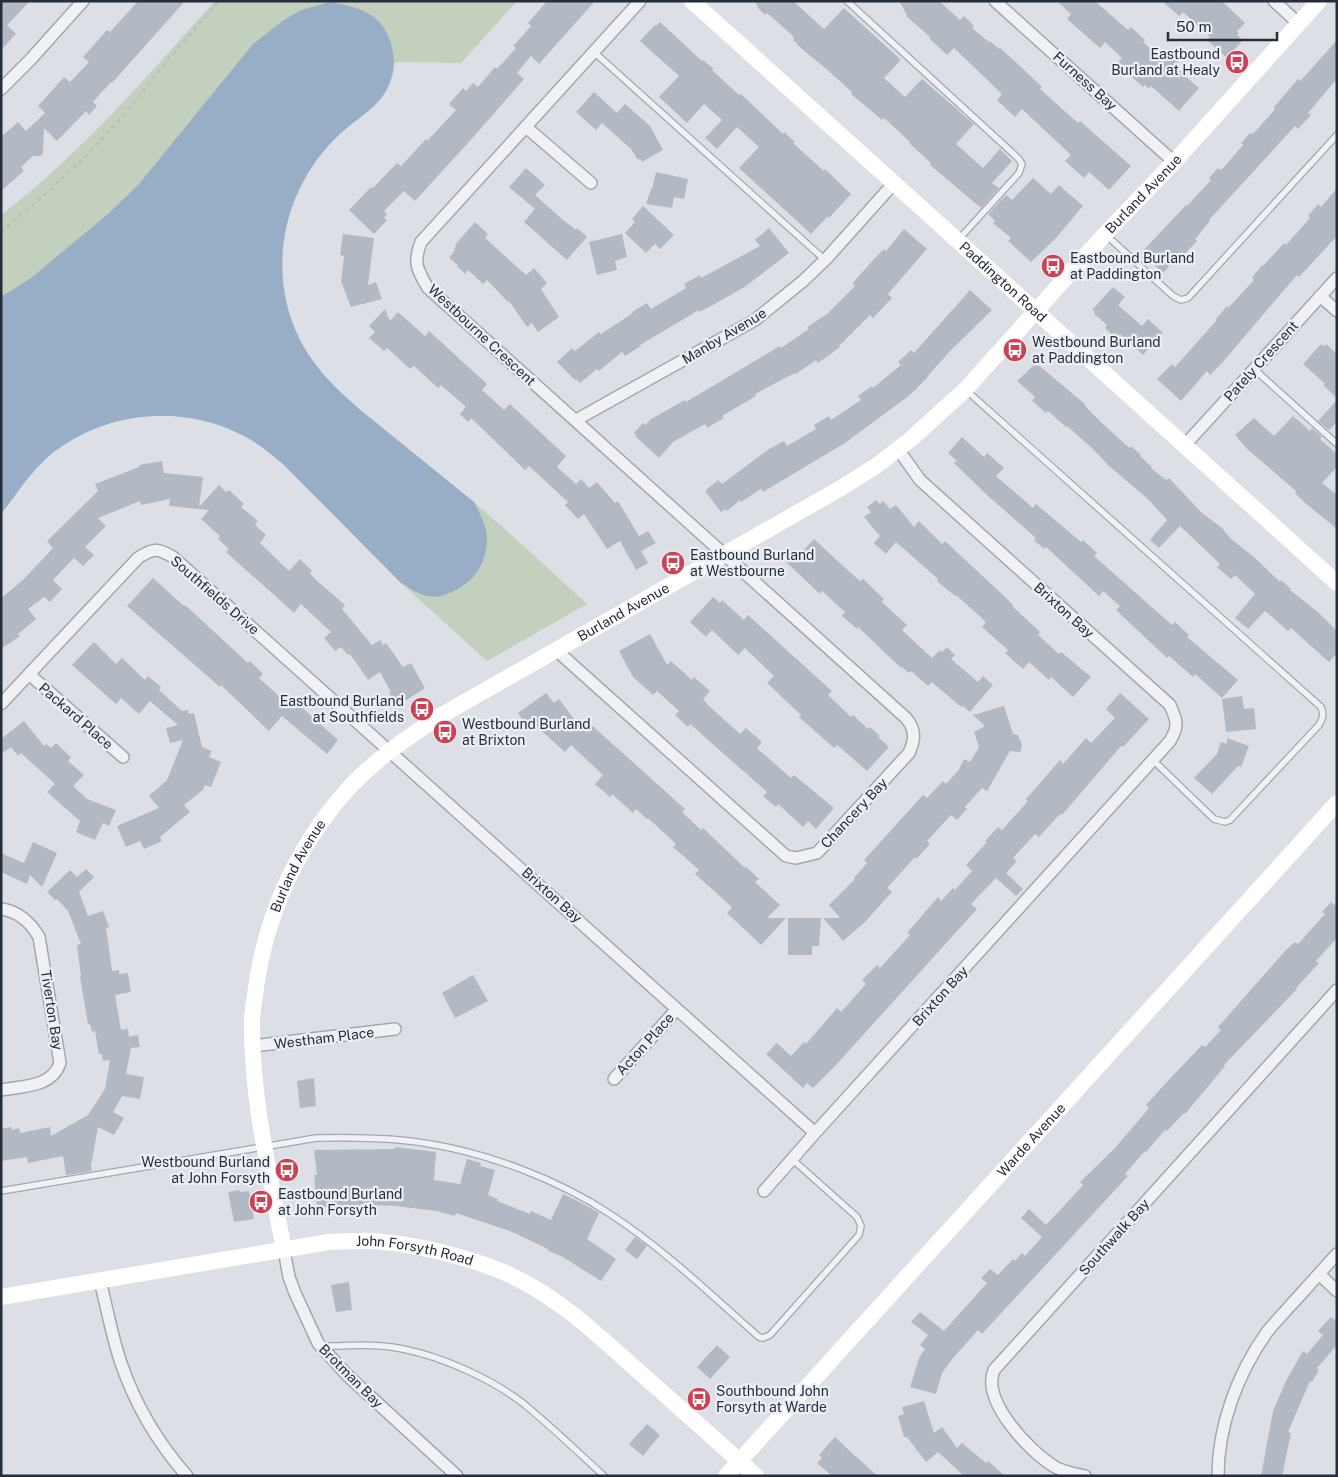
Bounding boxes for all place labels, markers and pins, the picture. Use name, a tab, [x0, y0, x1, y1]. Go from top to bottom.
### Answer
place label: Eastbound Burland at Healy	[1111, 46, 1221, 78]
bus stop icon: Eastbound Burland at Healy	[1224, 49, 1250, 75]
place label: Eastbound Burland at Paddington	[1070, 250, 1194, 282]
bus stop icon: Eastbound Burland at Paddington	[1040, 253, 1066, 279]
place label: Westbound Burland at Paddington	[1032, 334, 1161, 366]
bus stop icon: Westbound Burland at Paddington	[1002, 337, 1028, 363]
place label: Eastbound Burland at Westbourne	[690, 547, 814, 579]
bus stop icon: Eastbound Burland at Westbourne	[660, 550, 686, 576]
place label: Eastbound Burland at Southfields	[280, 693, 404, 725]
bus stop icon: Eastbound Burland at Southfields	[409, 696, 435, 722]
place label: Westbound Burland at Brixton	[462, 716, 591, 748]
bus stop icon: Westbound Burland at Brixton	[432, 719, 458, 745]
place label: Westbound Burland at John Forsyth	[141, 1154, 270, 1186]
bus stop icon: Westbound Burland at John Forsyth	[274, 1157, 300, 1183]
place label: Eastbound Burland at John Forsyth	[278, 1186, 402, 1218]
bus stop icon: Eastbound Burland at John Forsyth	[248, 1189, 274, 1215]
place label: Southbound John Forsyth at Warde	[716, 1383, 829, 1415]
bus stop icon: Southbound John Forsyth at Warde	[686, 1386, 712, 1412]

